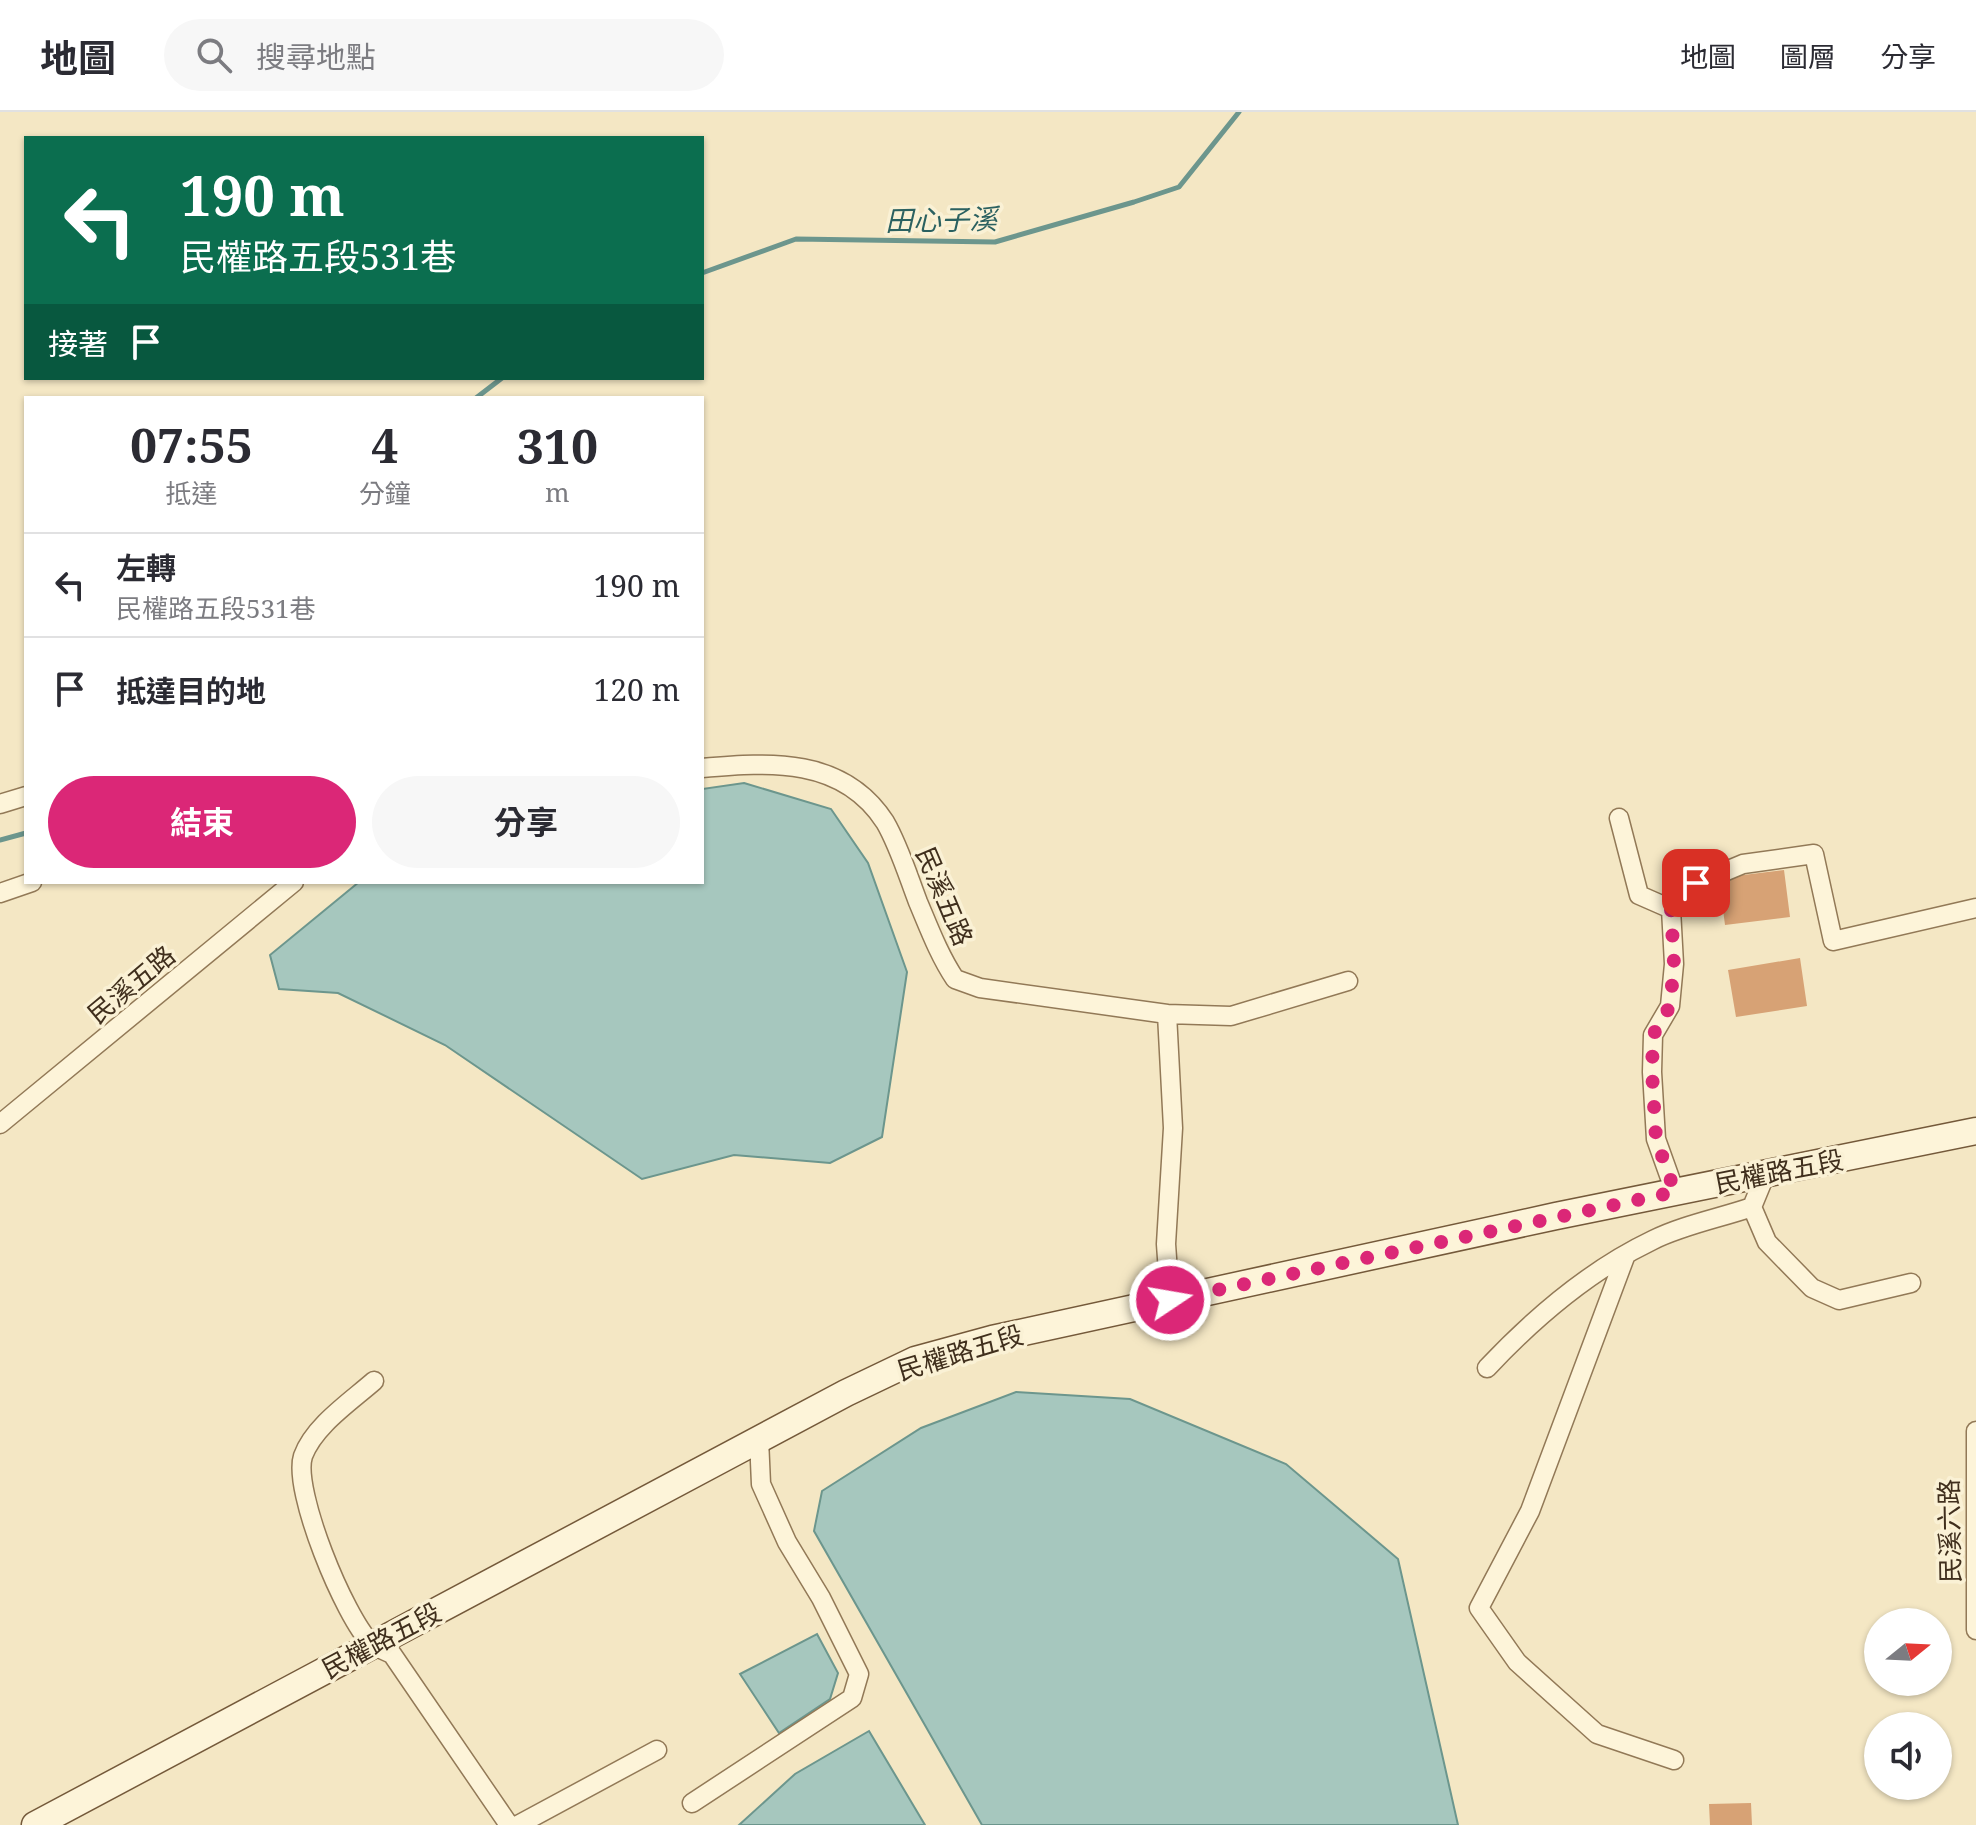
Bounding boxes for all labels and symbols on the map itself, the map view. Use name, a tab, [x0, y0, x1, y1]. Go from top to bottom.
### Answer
water label: 田心子溪	[885, 199, 1001, 239]
street label: 民溪五路	[908, 841, 982, 951]
pin	[1662, 849, 1730, 917]
street label: 民溪五路	[80, 937, 182, 1031]
street label: 民權路五段	[1712, 1141, 1846, 1201]
position arrow	[1128, 1258, 1212, 1342]
street label: 民權路五段	[893, 1316, 1027, 1388]
street label: 民溪六路	[1930, 1479, 1968, 1583]
street label: 民權路五段	[315, 1594, 447, 1686]
north arrow	[1864, 1608, 1952, 1696]

